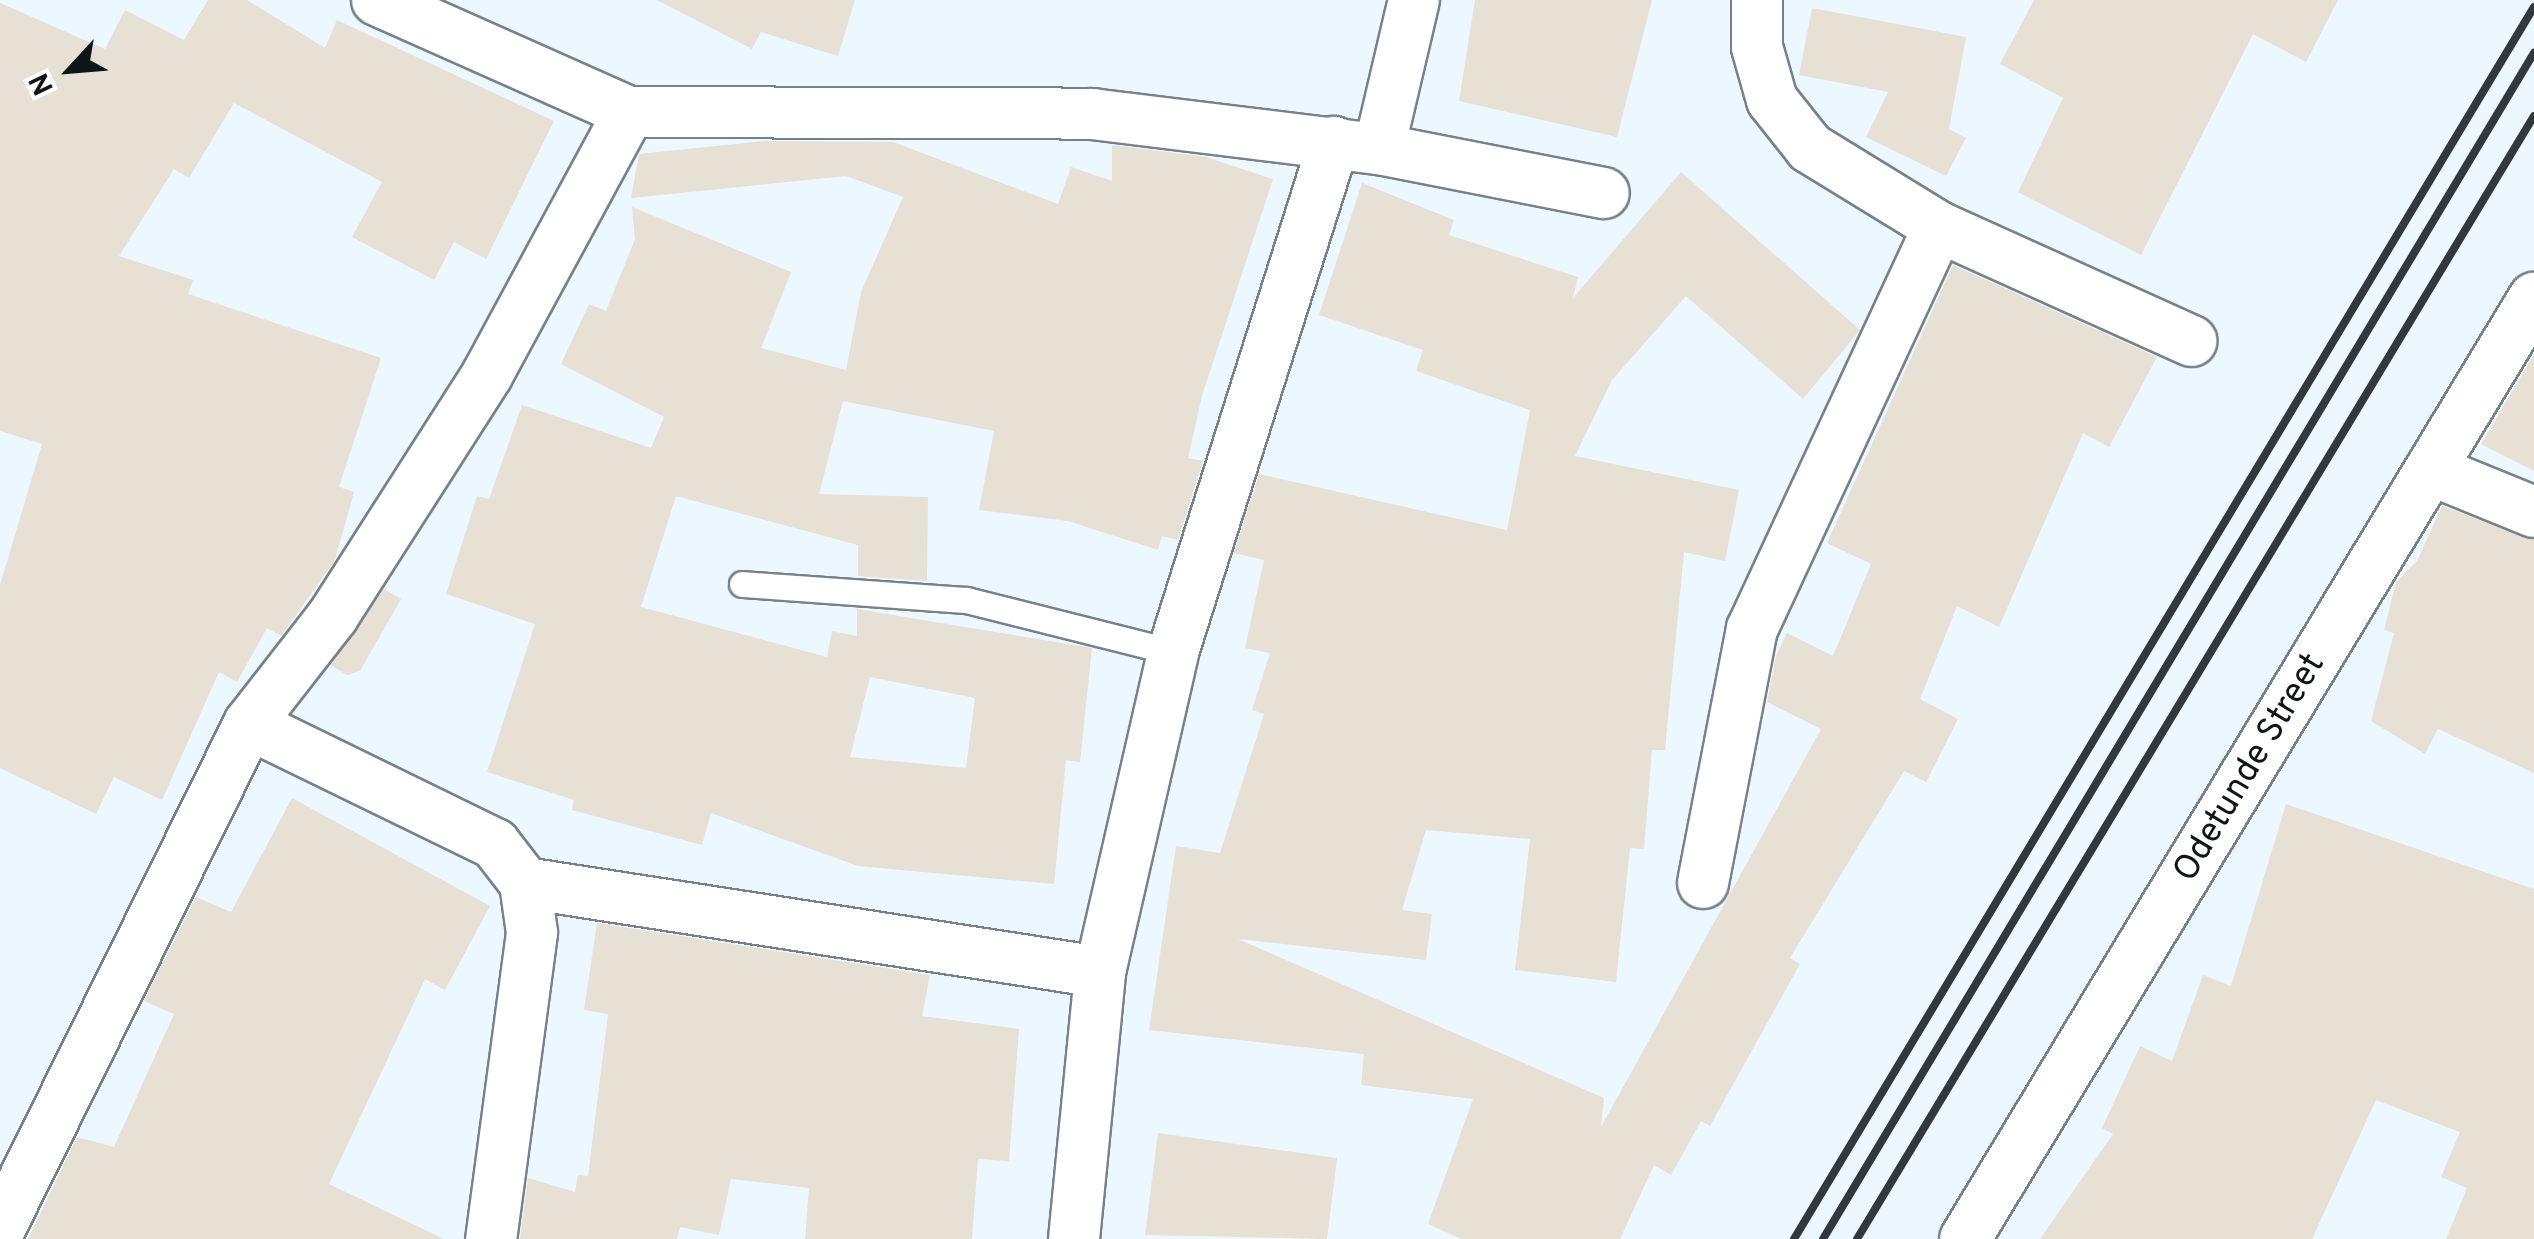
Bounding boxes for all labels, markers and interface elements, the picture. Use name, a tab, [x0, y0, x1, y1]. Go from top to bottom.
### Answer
north arrow	[20, 20, 120, 120]
text: N	[22, 66, 64, 100]
street label: Odetunde Street	[2165, 646, 2335, 890]

